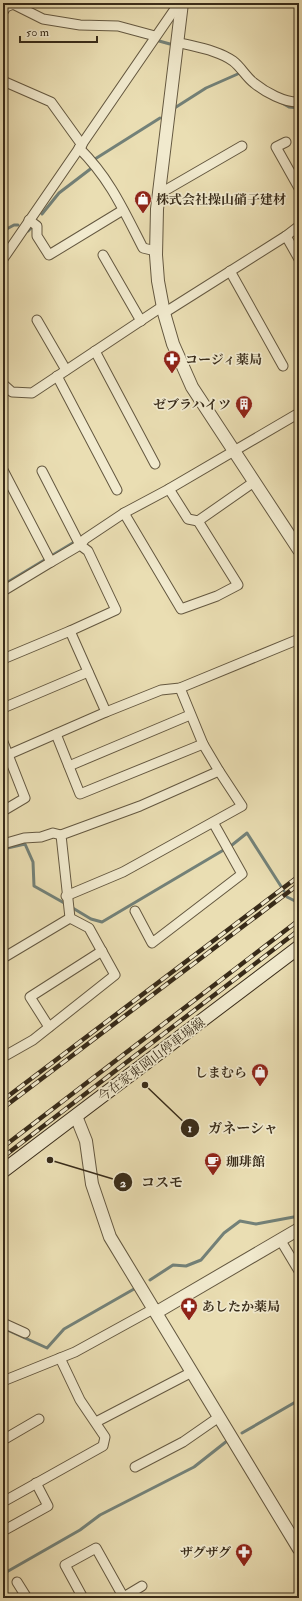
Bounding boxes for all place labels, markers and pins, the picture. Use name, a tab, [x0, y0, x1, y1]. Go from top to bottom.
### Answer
shop icon: 株式会社操山硝子建材	[133, 189, 153, 214]
place label: 株式会社操山硝子建材	[156, 192, 286, 208]
pharmacy icon: コージィ薬局	[162, 349, 182, 374]
place label: コージィ薬局	[185, 352, 262, 368]
building icon: ゼブラハイツ	[234, 394, 254, 419]
place label: ゼブラハイツ	[153, 397, 231, 413]
shop icon: しまむら	[250, 1062, 270, 1087]
place label: しまむら	[195, 1065, 247, 1081]
callout: ガネーシャ	[180, 1115, 286, 1141]
cafe icon: 珈琲館	[203, 1151, 223, 1176]
place label: 珈琲館	[226, 1154, 265, 1170]
callout: コスモ	[113, 1169, 191, 1195]
pharmacy icon: あしたか薬局	[179, 1296, 199, 1321]
place label: あしたか薬局	[202, 1299, 280, 1315]
pharmacy icon: ザグザグ	[234, 1542, 254, 1567]
place label: ザグザグ	[180, 1545, 231, 1561]

